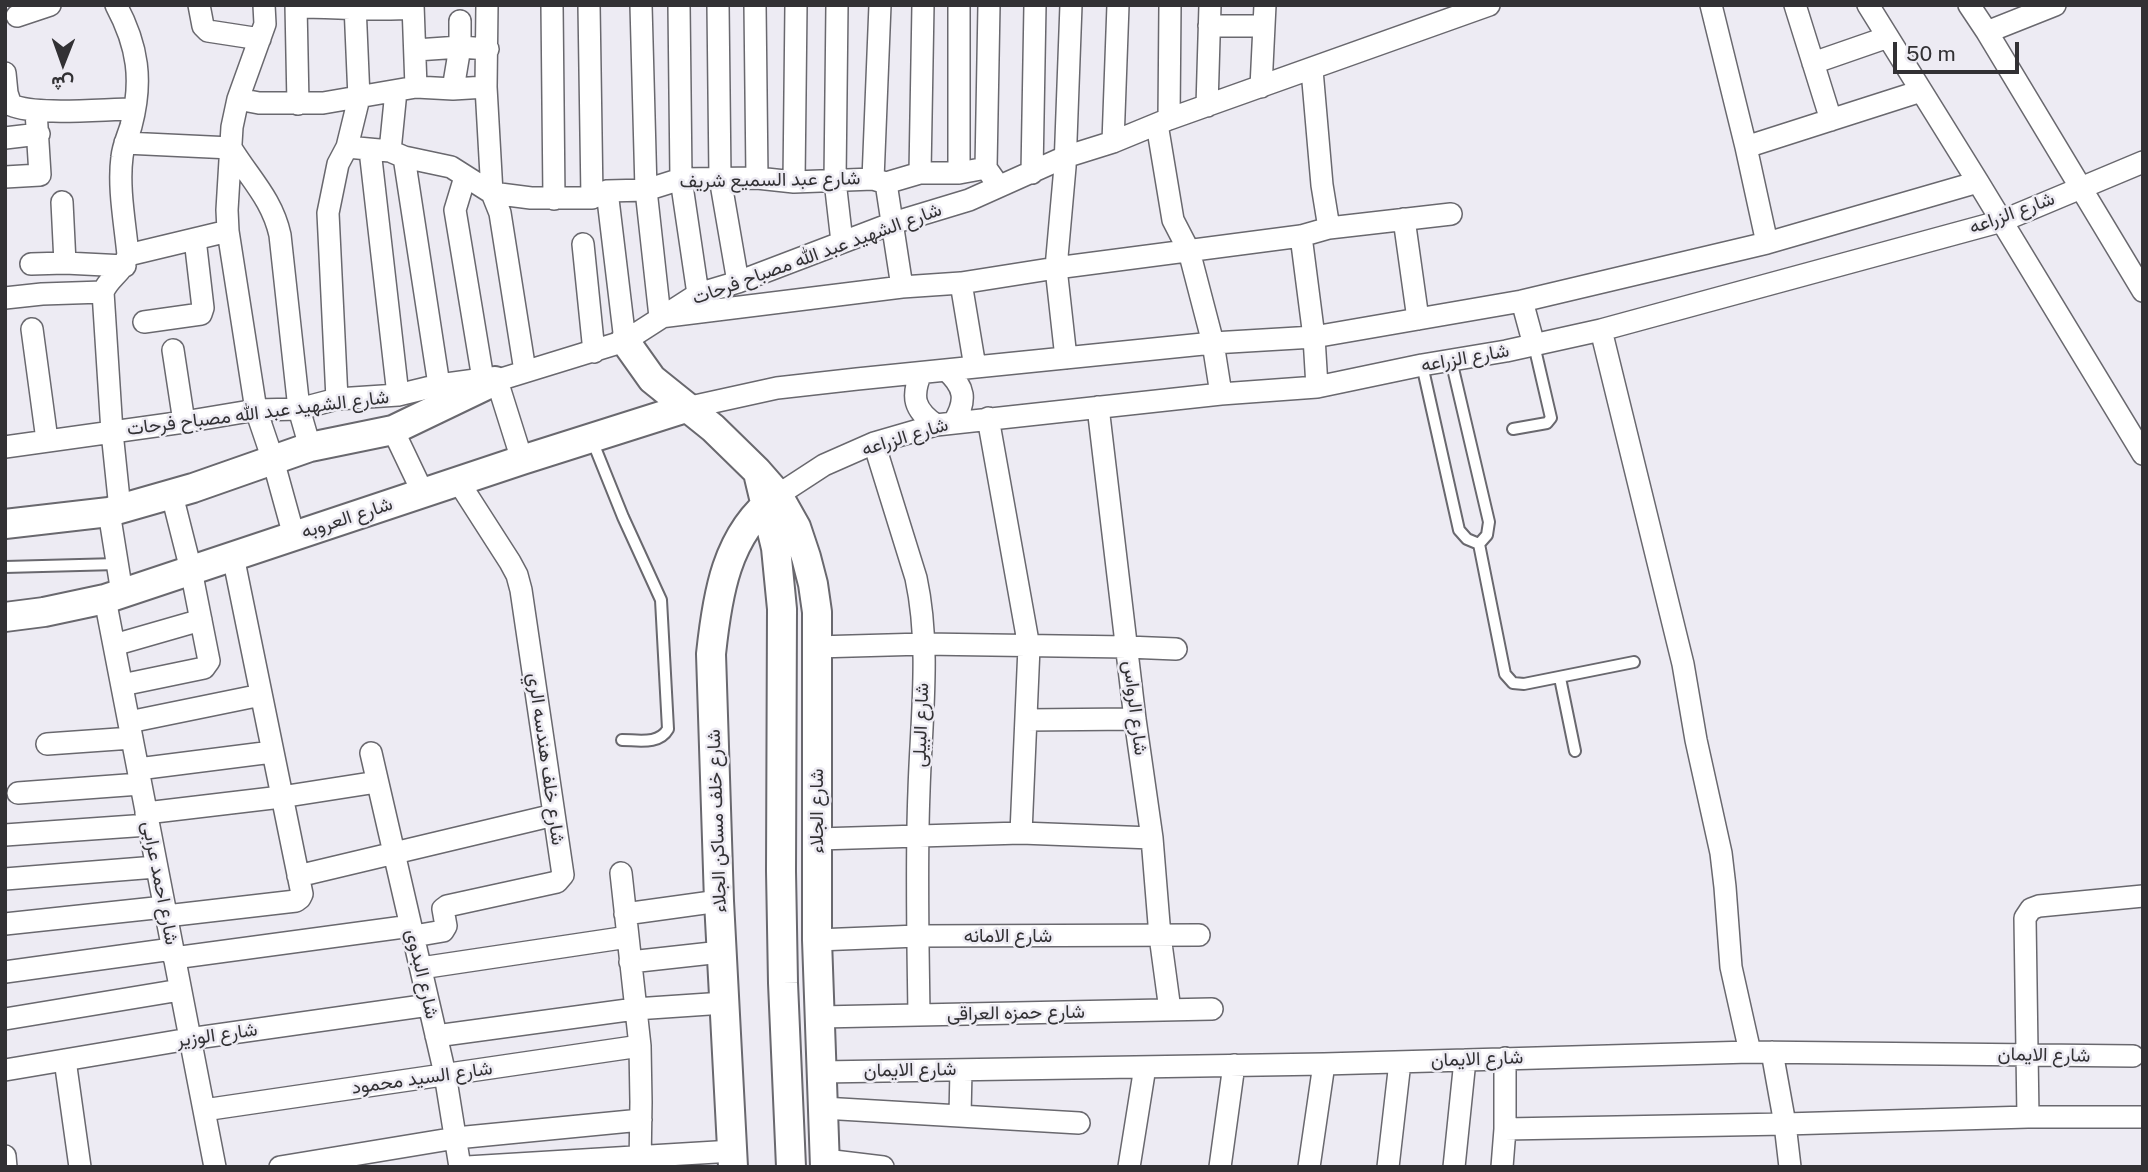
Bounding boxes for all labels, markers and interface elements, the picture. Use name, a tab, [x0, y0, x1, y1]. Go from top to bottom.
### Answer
north arrow	[28, 28, 98, 98]
scale bar	[1896, 28, 2022, 72]
text: 50 m	[1906, 41, 1956, 66]
text: ش	[51, 73, 74, 95]
street label: شارع عبد السميع شريف	[679, 167, 861, 193]
street label: شارع الزراعه	[1966, 187, 2058, 239]
street label: شارع الشهيد عبد الله مصباح فرحات	[689, 198, 945, 310]
street label: شارع الزراعه	[1419, 339, 1511, 377]
street label: شارع الشهيد عبد الله مصباح فرحات	[126, 386, 390, 440]
street label: شارع الزراعه	[859, 413, 951, 461]
street label: شارع العروبه	[299, 493, 395, 543]
street label: شارع الرواس	[1118, 659, 1152, 757]
street label: شارع خلف هندسه الري	[523, 671, 569, 847]
street label: شارع البيلى	[908, 682, 934, 768]
street label: شارع خلف مساكن الجلاء	[702, 729, 732, 913]
street label: شارع الجلاء	[806, 769, 828, 853]
street label: شارع احمد عرابى	[137, 819, 183, 947]
street label: شارع الامانه	[964, 925, 1052, 947]
street label: شارع البدوى	[401, 927, 443, 1021]
street label: شارع حمزه العراقى	[947, 1000, 1085, 1026]
street label: شارع الوزير	[175, 1018, 259, 1052]
street label: شارع الايمان	[1997, 1043, 2091, 1067]
street label: شارع الايمان	[1430, 1046, 1524, 1072]
street label: شارع السيد محمود	[350, 1057, 494, 1099]
street label: شارع الايمان	[863, 1058, 957, 1082]

